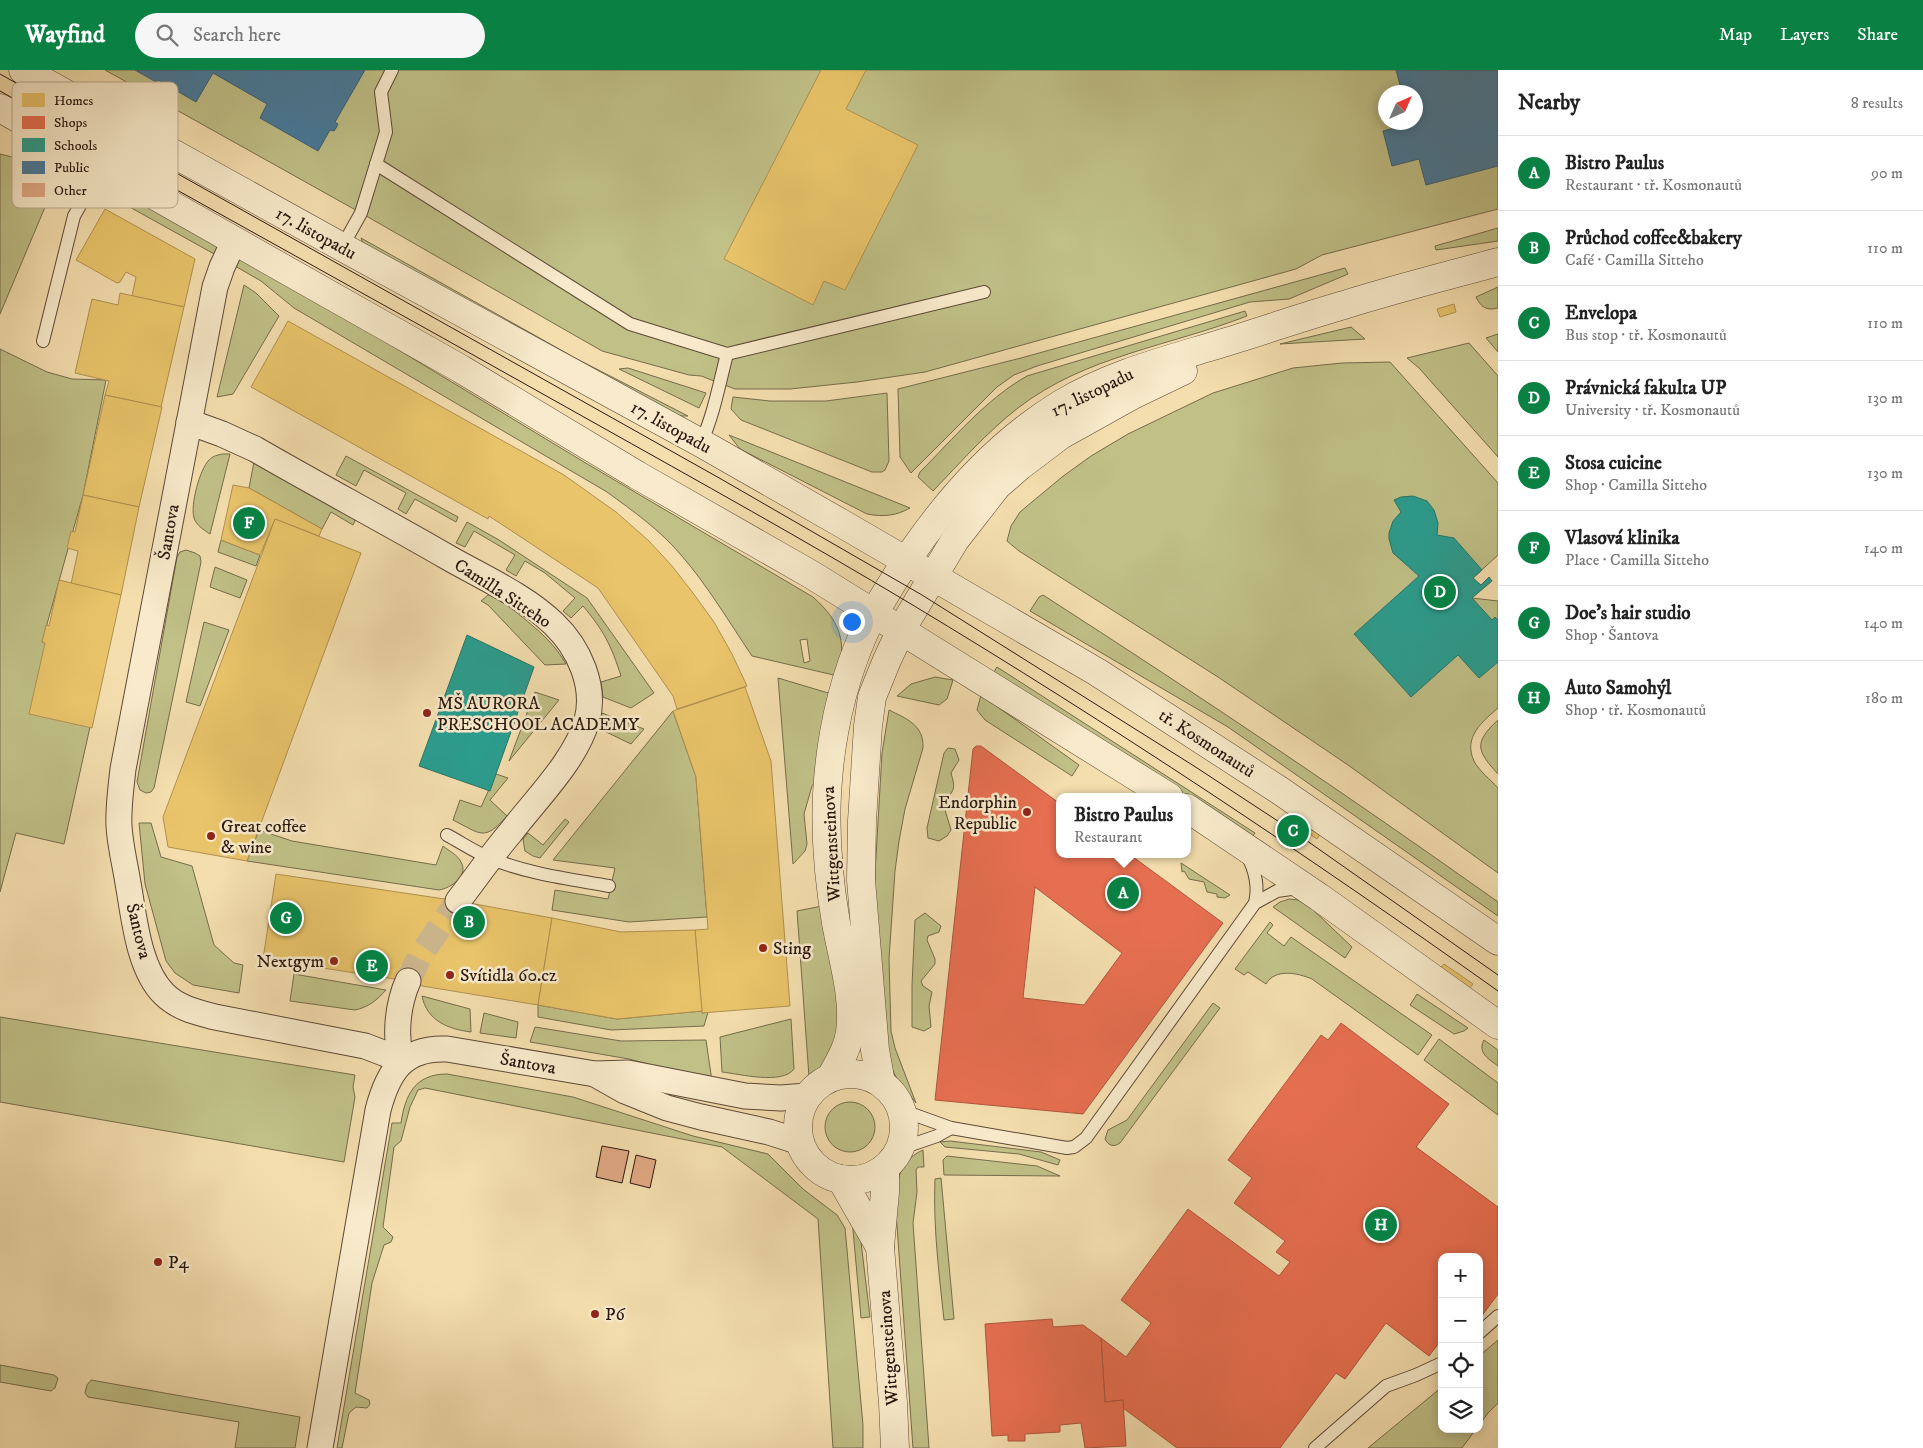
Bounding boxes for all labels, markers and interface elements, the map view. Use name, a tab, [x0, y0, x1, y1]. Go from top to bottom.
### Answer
search box	[135, 13, 485, 58]
text: Wayfind	[25, 20, 105, 50]
icon: search	[153, 21, 181, 49]
text: Search here	[193, 24, 281, 47]
text: Map	[1719, 24, 1752, 46]
text: Layers	[1780, 24, 1829, 46]
text: Share	[1857, 24, 1898, 46]
legend	[12, 82, 178, 208]
north arrow	[1378, 85, 1423, 130]
text: Nearby	[1518, 90, 1580, 116]
text: Homes	[54, 92, 94, 110]
text: 8 results	[1851, 93, 1903, 113]
text: Shops	[54, 114, 87, 132]
text: Schools	[54, 137, 97, 155]
text: Bistro Paulus	[1565, 152, 1664, 175]
text: Public	[54, 159, 89, 177]
text: A	[1529, 163, 1539, 183]
text: 90 m	[1871, 163, 1903, 183]
text: Restaurant · tř. Kosmonautů	[1565, 175, 1742, 195]
text: Other	[54, 182, 87, 200]
street label: 17. listopadu	[271, 203, 360, 265]
text: Průchod coffee&bakery	[1565, 227, 1742, 250]
text: B	[1529, 238, 1539, 258]
text: 110 m	[1867, 238, 1903, 258]
text: Café · Camilla Sitteho	[1565, 250, 1704, 270]
text: Envelopa	[1565, 302, 1637, 325]
text: C	[1529, 313, 1539, 333]
text: 110 m	[1867, 313, 1903, 333]
text: Bus stop · tř. Kosmonautů	[1565, 325, 1727, 345]
street label: 17. listopadu	[1048, 363, 1138, 422]
text: Právnická fakulta UP	[1565, 377, 1726, 400]
text: D	[1528, 388, 1540, 408]
text: 130 m	[1867, 388, 1903, 408]
street label: 17. listopadu	[626, 397, 715, 459]
text: University · tř. Kosmonautů	[1565, 400, 1740, 420]
text: Stosa cuicine	[1565, 452, 1662, 475]
text: E	[1528, 463, 1540, 483]
text: 130 m	[1867, 463, 1903, 483]
text: Shop · Camilla Sitteho	[1565, 475, 1707, 495]
street label: Šantova	[152, 502, 185, 562]
pin: F	[233, 504, 265, 542]
text: Vlasová klinika	[1565, 527, 1680, 550]
text: F	[1529, 538, 1539, 558]
text: 140 m	[1864, 538, 1903, 558]
text: Place · Camilla Sitteho	[1565, 550, 1709, 570]
street label: Camilla Sitteho	[450, 554, 555, 633]
pin: D	[1424, 573, 1456, 611]
text: Doe's hair studio	[1565, 602, 1691, 625]
your location	[839, 609, 865, 635]
text: G	[1528, 613, 1540, 633]
text: 140 m	[1864, 613, 1903, 633]
text: Shop · Šantova	[1565, 625, 1658, 645]
text: Auto Samohýl	[1565, 677, 1671, 700]
text: H	[1527, 688, 1541, 708]
text: 180 m	[1865, 688, 1903, 708]
place label: MŠ AURORA PRESCHOOL ACADEMY	[437, 692, 640, 736]
text: Shop · tř. Kosmonautů	[1565, 700, 1706, 720]
street label: tř. Kosmonautů	[1154, 705, 1259, 783]
marker: MŠ AURORA PRESCHOOL ACADEMY	[421, 707, 433, 719]
street label: Wittgensteinova	[818, 785, 846, 903]
place label: Endorphin Republic	[938, 792, 1018, 835]
popup	[1056, 793, 1191, 858]
text: Bistro Paulus	[1074, 804, 1173, 827]
marker: Endorphin Republic	[1021, 806, 1033, 818]
pin: C	[1277, 812, 1309, 850]
place label: Great coffee & wine	[221, 816, 306, 859]
text: Restaurant	[1074, 827, 1142, 847]
marker: Great coffee & wine	[205, 830, 217, 842]
pin: A	[1107, 874, 1139, 912]
pin: G	[270, 899, 302, 937]
street label: Šantova	[121, 901, 157, 962]
pin: B	[453, 903, 485, 941]
place label: Sting	[773, 938, 811, 960]
marker: Sting	[757, 942, 769, 954]
pin: E	[356, 947, 388, 985]
place label: Nextgym	[256, 951, 324, 973]
marker: Nextgym	[328, 955, 340, 967]
place label: Svítidla 60.cz	[460, 965, 557, 987]
marker: Svítidla 60.cz	[444, 969, 456, 981]
street label: Šantova	[498, 1047, 558, 1080]
pin: H	[1365, 1206, 1397, 1244]
place label: P4	[168, 1252, 189, 1274]
map controls	[1438, 1253, 1483, 1433]
button: +	[1438, 1253, 1483, 1298]
marker: P4	[152, 1256, 164, 1268]
street label: Wittgensteinova	[874, 1289, 904, 1407]
button: −	[1438, 1298, 1483, 1343]
place label: P6	[605, 1304, 625, 1326]
marker: P6	[589, 1308, 601, 1320]
button: locate	[1438, 1343, 1483, 1388]
button: layers	[1438, 1388, 1483, 1433]

